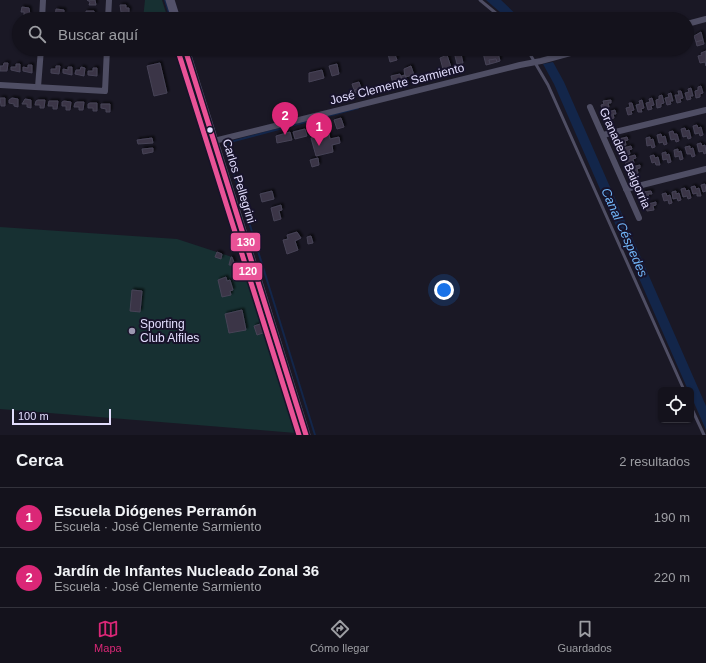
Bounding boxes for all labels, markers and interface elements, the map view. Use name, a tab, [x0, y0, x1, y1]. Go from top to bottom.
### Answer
search box	[12, 12, 694, 56]
icon: search	[26, 23, 48, 45]
text: Buscar aquí	[58, 26, 138, 43]
street label: José Clemente Sarmiento	[328, 60, 466, 107]
pin: 2	[272, 102, 298, 135]
street label: Granadero Baigorria	[596, 105, 654, 211]
pin: 1	[306, 113, 332, 146]
unlabelled marker	[205, 125, 215, 135]
street label: Carlos Pellegrini	[220, 137, 258, 225]
water label: Canal Céspedes	[598, 185, 651, 280]
line badge: 130	[230, 232, 261, 252]
text: 130	[237, 236, 255, 248]
line badge: 120	[232, 262, 263, 281]
text: 120	[239, 265, 257, 277]
your location	[434, 280, 454, 300]
place label: Sporting Club Alfiles	[140, 317, 199, 345]
marker: Sporting Club Alfiles	[127, 326, 137, 336]
map controls	[658, 387, 694, 423]
button: locate	[658, 387, 694, 423]
scale bar	[12, 407, 111, 426]
text: 100 m	[18, 410, 49, 422]
text: Cerca	[16, 451, 63, 470]
text: 2 resultados	[619, 454, 690, 469]
text: Escuela Diógenes Perramón	[54, 502, 257, 519]
text: 1	[25, 510, 33, 525]
text: 190 m	[654, 510, 690, 525]
text: Escuela · José Clemente Sarmiento	[54, 519, 261, 534]
text: Jardín de Infantes Nucleado Zonal 36	[54, 562, 319, 579]
text: 2	[25, 570, 33, 585]
text: 220 m	[654, 570, 690, 585]
text: Escuela · José Clemente Sarmiento	[54, 579, 261, 594]
tab: Mapa	[94, 618, 122, 654]
tab: Cómo llegar	[310, 618, 369, 654]
tab: Guardados	[557, 618, 612, 654]

